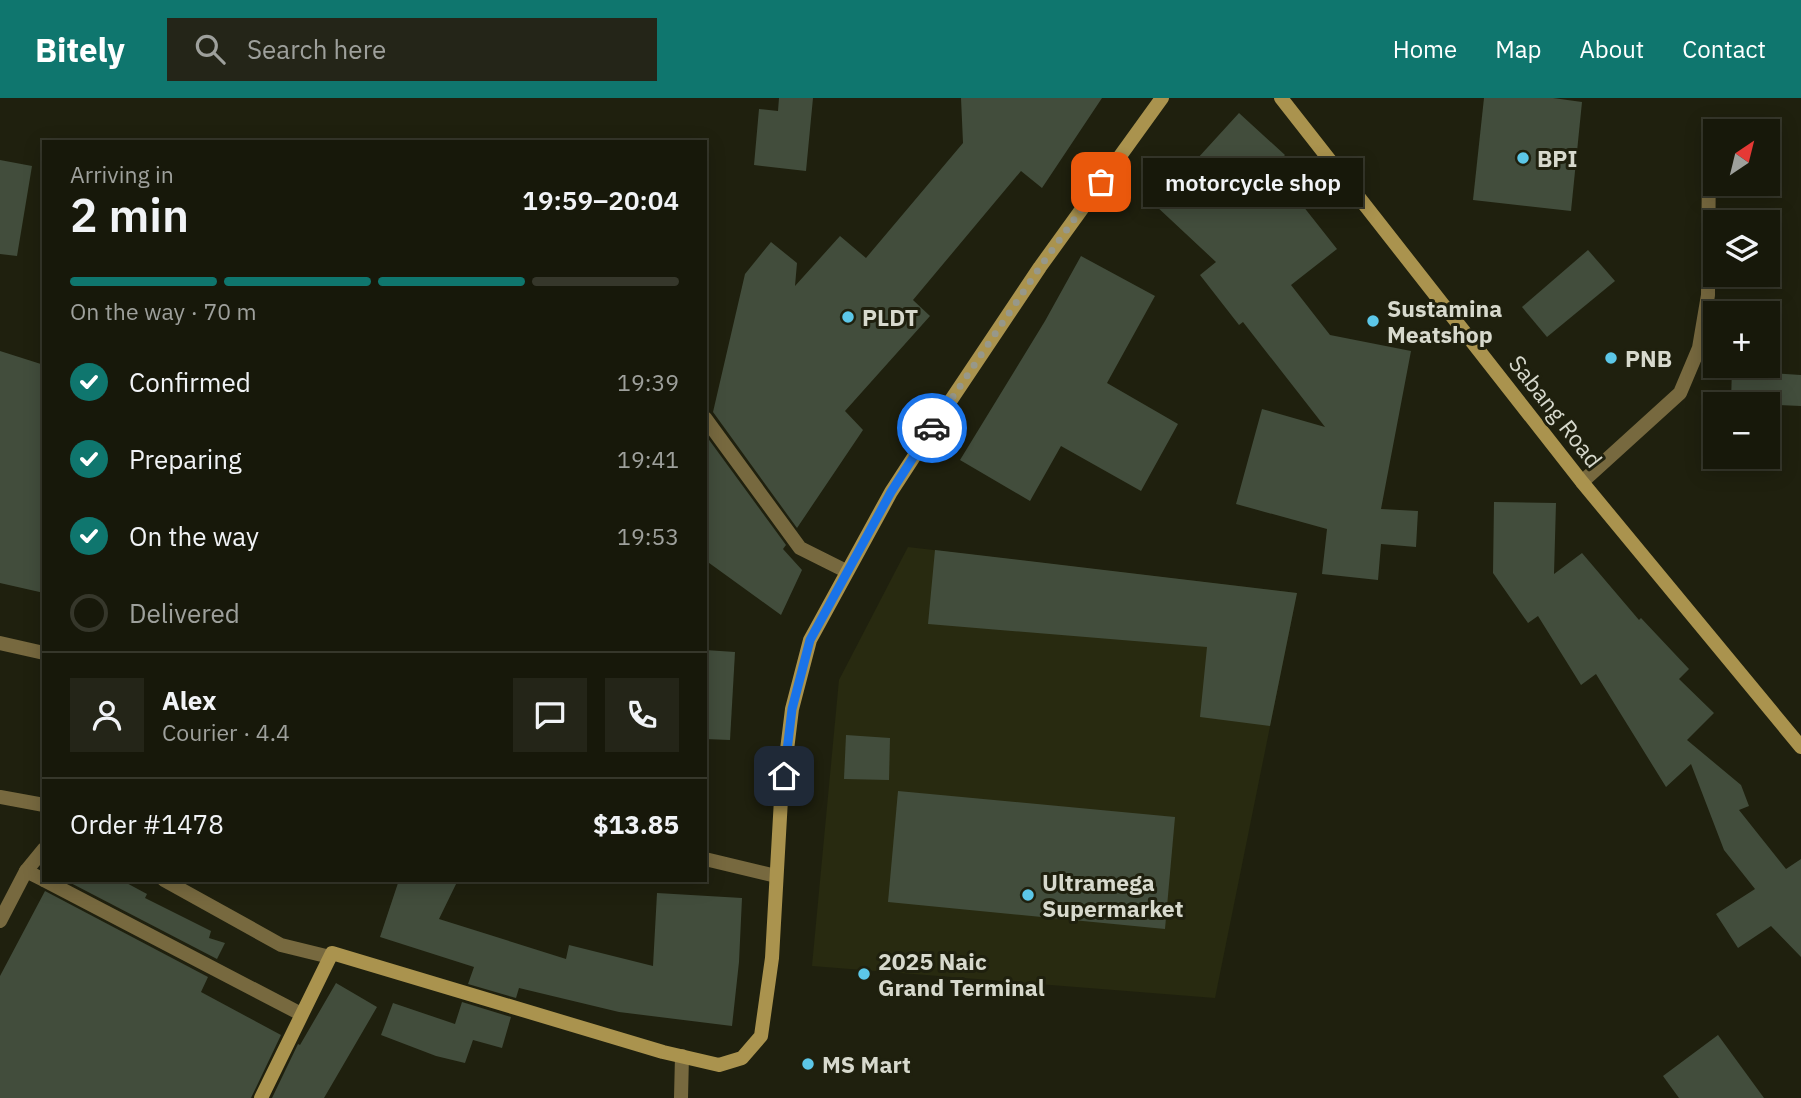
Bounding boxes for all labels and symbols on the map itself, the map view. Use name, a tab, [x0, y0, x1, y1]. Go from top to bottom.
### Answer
north arrow	[1703, 119, 1780, 196]
place label: BPI	[1537, 143, 1577, 173]
marker: BPI	[1515, 150, 1531, 166]
pin	[1071, 152, 1131, 212]
callout: motorcycle shop	[1143, 158, 1364, 206]
place label: Sustamina Meatshop	[1387, 293, 1502, 349]
place label: PLDT	[862, 302, 918, 332]
marker: PLDT	[840, 309, 856, 325]
marker: Sustamina Meatshop	[1365, 313, 1381, 329]
place label: PNB	[1625, 343, 1672, 373]
street label: Sabang Road	[1503, 349, 1609, 473]
marker: PNB	[1603, 350, 1619, 366]
courier	[897, 393, 967, 463]
pin	[754, 746, 814, 806]
place label: Ultramega Supermarket	[1042, 867, 1184, 923]
marker: Ultramega Supermarket	[1020, 887, 1036, 903]
place label: 2025 Naic Grand Terminal	[878, 946, 1045, 1002]
marker: 2025 Naic Grand Terminal	[856, 966, 872, 982]
place label: MS Mart	[822, 1049, 911, 1079]
marker: MS Mart	[800, 1056, 816, 1072]

